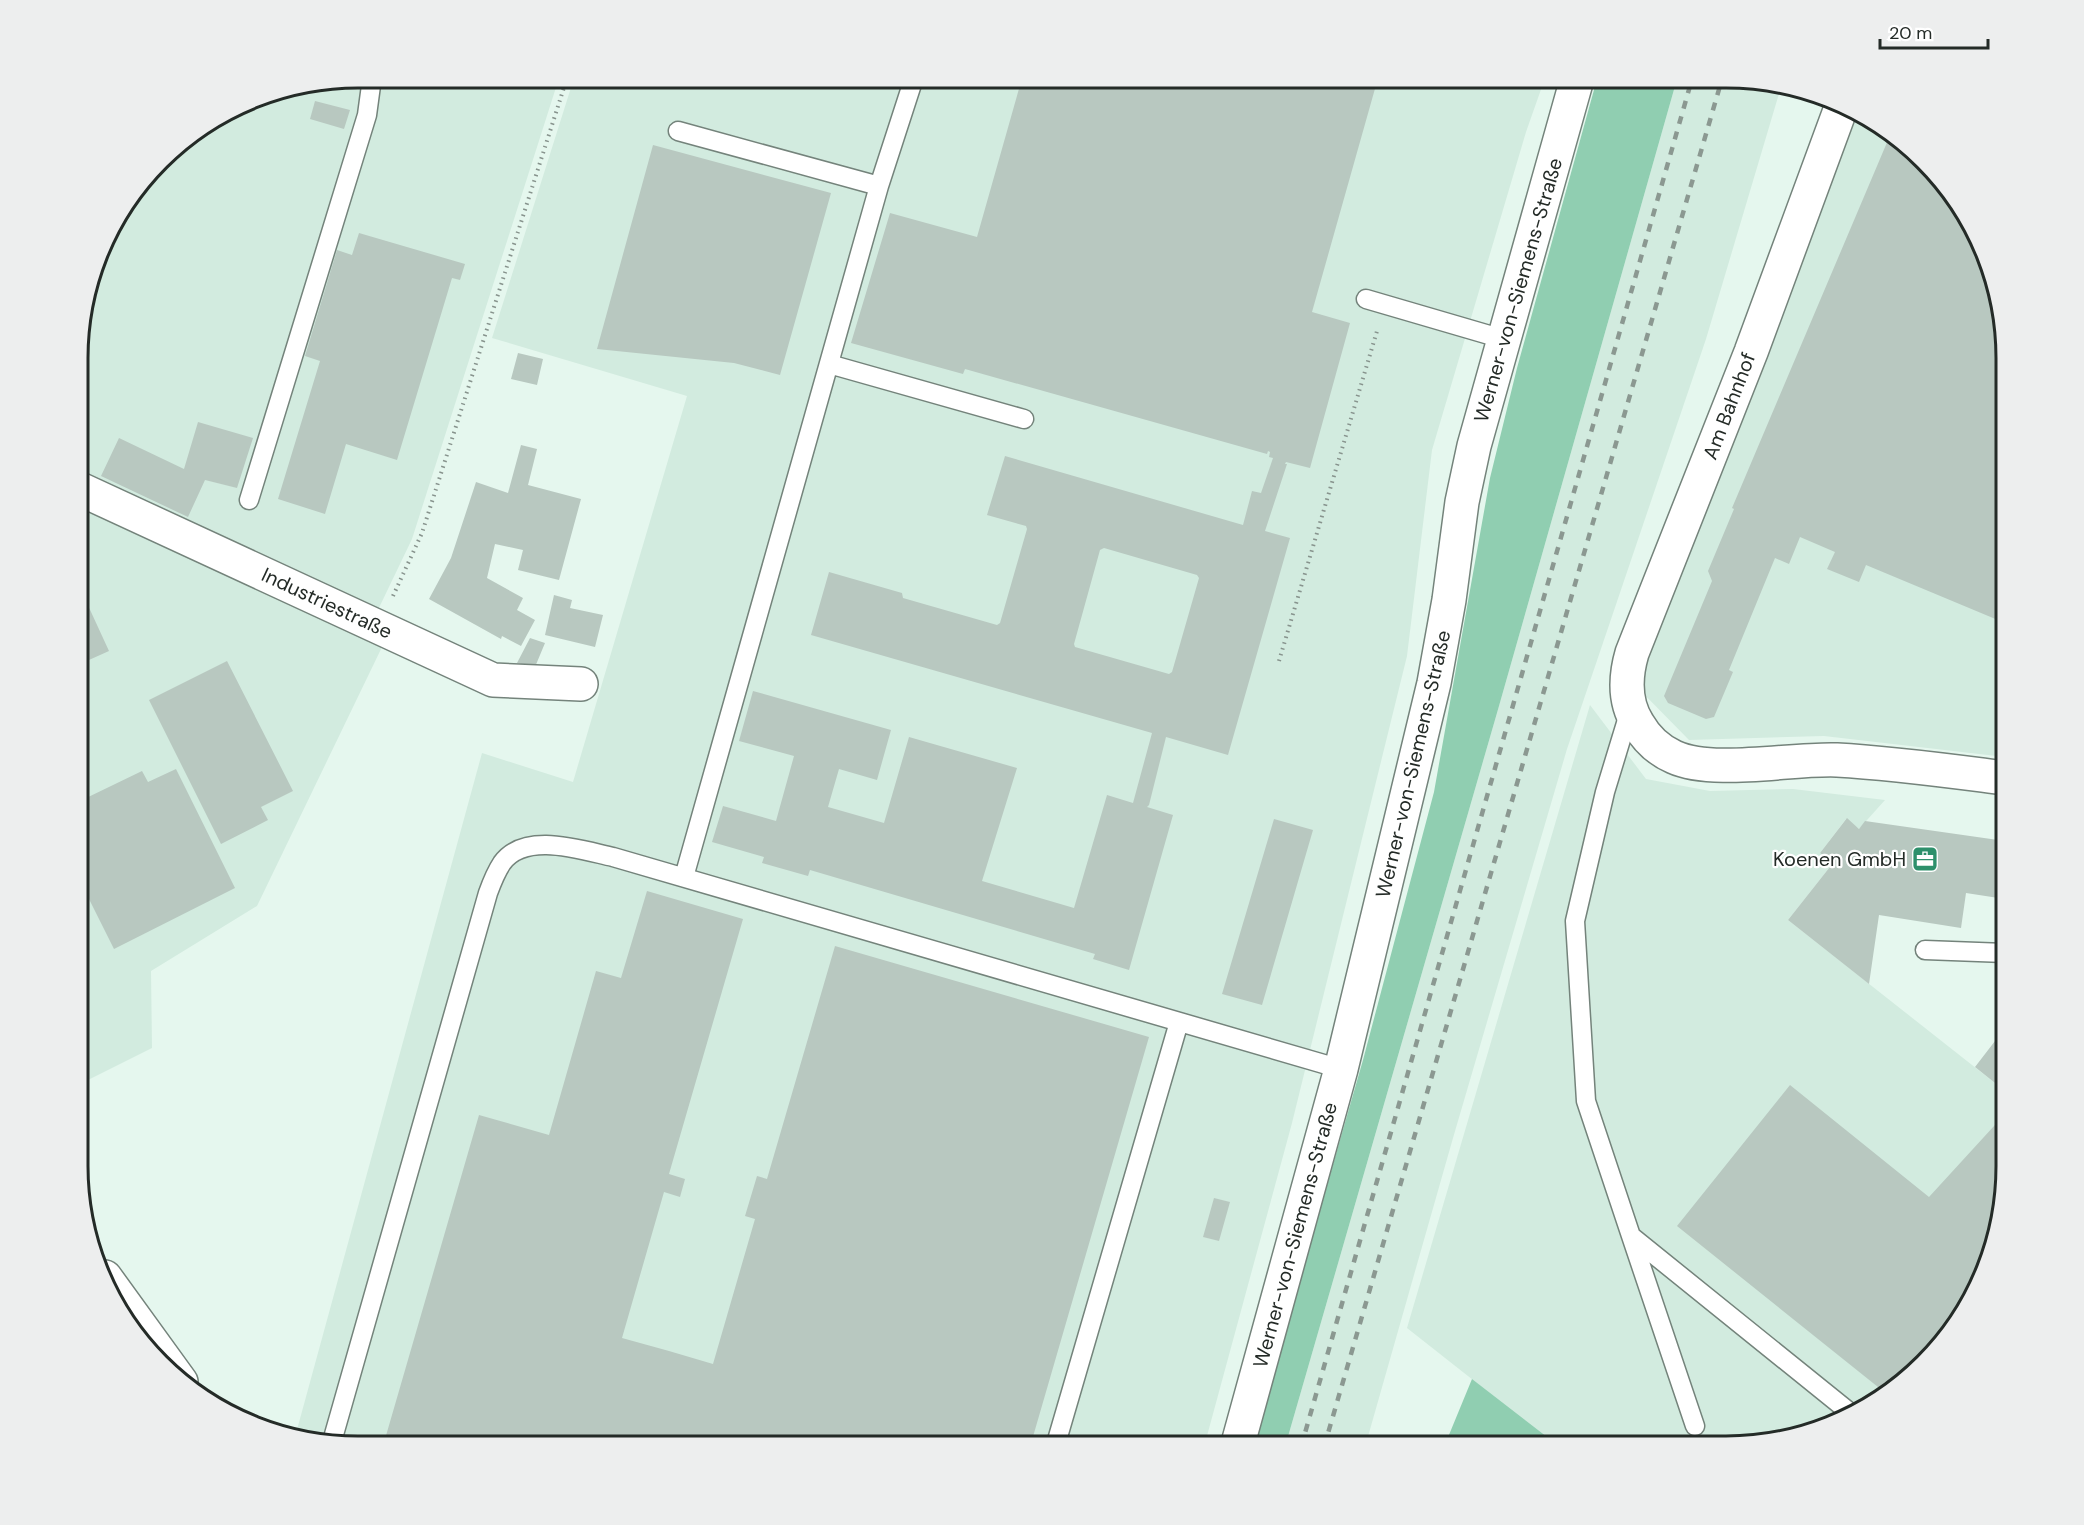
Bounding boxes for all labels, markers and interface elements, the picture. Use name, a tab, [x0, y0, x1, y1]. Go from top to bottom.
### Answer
scale bar	[1880, 12, 1988, 50]
text: 20 m	[1889, 21, 1932, 45]
street label: Werner-von-Siemens-Straße	[1468, 155, 1568, 425]
street label: Am Bahnhof	[1697, 349, 1761, 463]
street label: Industriestraße	[258, 561, 396, 645]
street label: Werner-von-Siemens-Straße	[1370, 628, 1456, 900]
office icon: Koenen GmbH	[1910, 844, 1940, 874]
place label: Koenen GmbH	[1773, 846, 1906, 872]
street label: Werner-von-Siemens-Straße	[1247, 1099, 1343, 1371]

